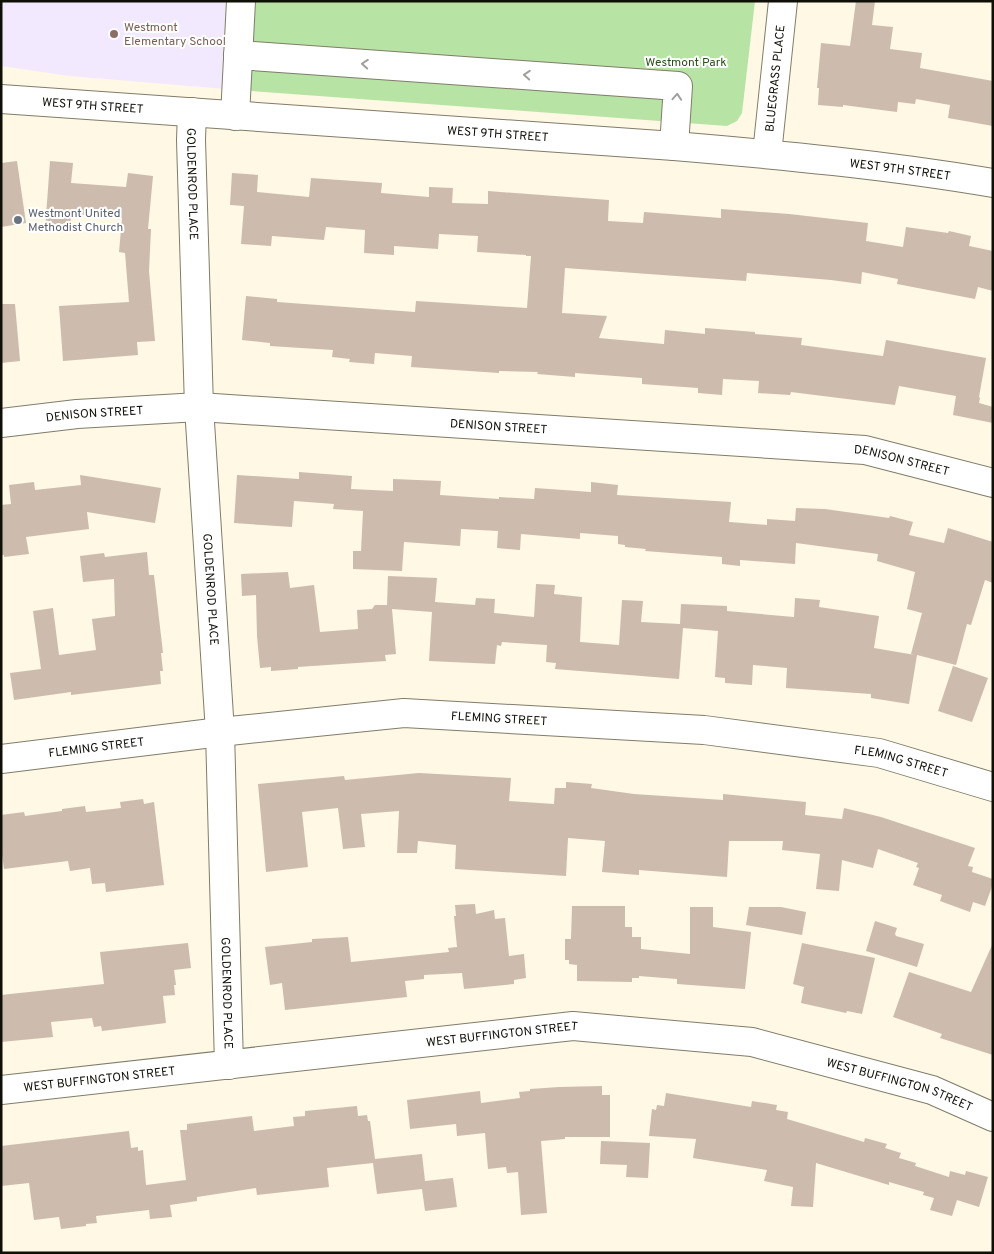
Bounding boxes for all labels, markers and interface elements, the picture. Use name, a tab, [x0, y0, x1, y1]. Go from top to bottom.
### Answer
place label: Westmont Elementary School	[124, 20, 226, 50]
street label: BLUEGRASS PLACE	[762, 24, 789, 133]
marker: Westmont Elementary School	[108, 28, 120, 40]
park label: Westmont Park	[645, 55, 727, 71]
one-way arrow	[360, 58, 368, 69]
one-way arrow	[523, 70, 531, 81]
one-way arrow	[672, 93, 683, 101]
street label: WEST 9TH STREET	[41, 95, 144, 118]
street label: WEST 9TH STREET	[446, 123, 549, 146]
street label: GOLDENROD PLACE	[182, 128, 201, 240]
street label: WEST 9TH STREET	[849, 156, 951, 185]
place label: Westmont United Methodist Church	[28, 206, 123, 236]
marker: Westmont United Methodist Church	[12, 214, 24, 226]
street label: DENISON STREET	[45, 403, 144, 427]
street label: DENISON STREET	[449, 416, 548, 438]
street label: DENISON STREET	[854, 442, 951, 480]
street label: GOLDENROD PLACE	[198, 533, 221, 646]
street label: FLEMING STREET	[451, 709, 548, 730]
street label: FLEMING STREET	[48, 734, 145, 762]
street label: FLEMING STREET	[853, 743, 950, 782]
street label: GOLDENROD PLACE	[217, 937, 236, 1049]
street label: WEST BUFFINGTON STREET	[425, 1019, 578, 1051]
street label: WEST BUFFINGTON STREET	[824, 1055, 975, 1116]
street label: WEST BUFFINGTON STREET	[23, 1064, 176, 1096]

